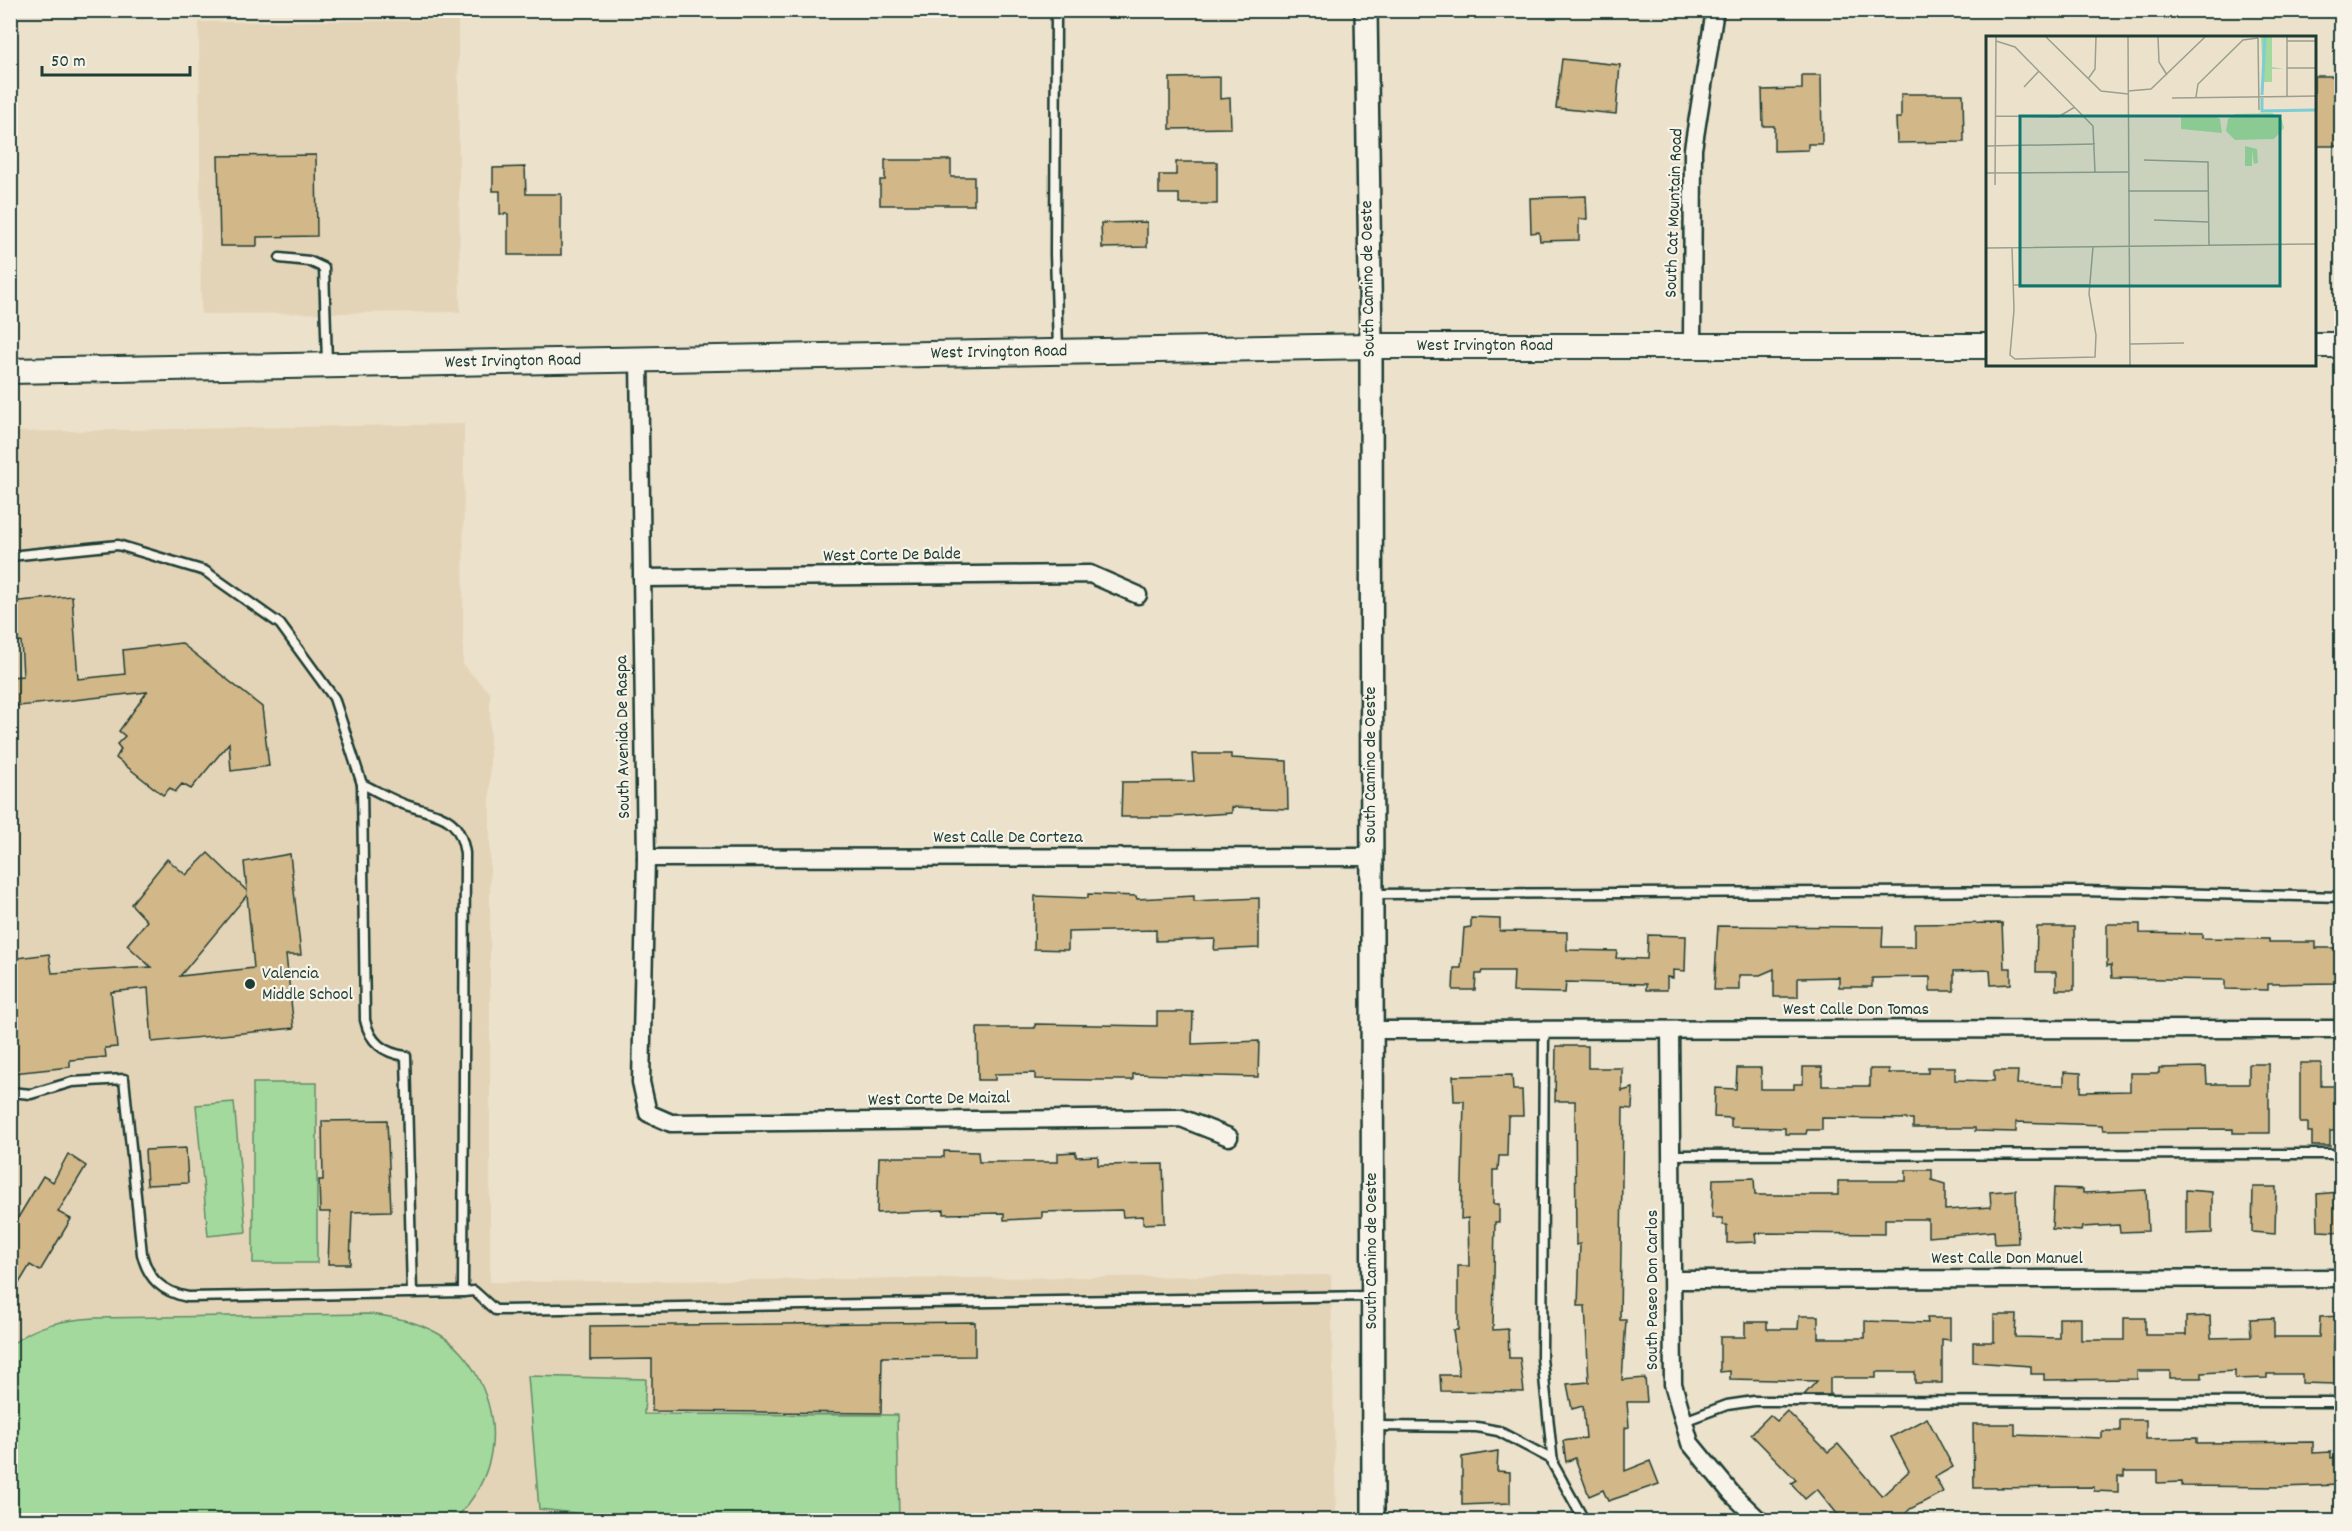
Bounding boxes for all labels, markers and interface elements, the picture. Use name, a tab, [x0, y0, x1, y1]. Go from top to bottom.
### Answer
inset map	[1986, 36, 2316, 366]
scale bar	[42, 39, 190, 77]
text: 50 m	[51, 50, 86, 75]
street label: South Cat Mountain Road	[1660, 128, 1690, 298]
street label: South Camino de Oeste	[1355, 200, 1383, 358]
street label: West Irvington Road	[1417, 334, 1553, 359]
street label: West Irvington Road	[930, 339, 1068, 367]
street label: West Irvington Road	[444, 348, 582, 376]
street label: West Corte De Balde	[823, 542, 961, 570]
street label: South Avenida De Raspa	[610, 655, 638, 819]
street label: South Camino de Oeste	[1359, 686, 1384, 844]
street label: West Calle De Corteza	[933, 826, 1083, 851]
place label: Valencia Middle School	[262, 962, 353, 1008]
marker: Valencia Middle School	[243, 977, 257, 991]
street label: West Calle Don Tomas	[1783, 998, 1929, 1023]
street label: West Corte De Maizal	[868, 1086, 1011, 1114]
street label: South Camino de Oeste	[1360, 1172, 1385, 1330]
street label: South Paseo Don Carlos	[1641, 1210, 1666, 1370]
street label: West Calle Don Manuel	[1931, 1247, 2083, 1272]

